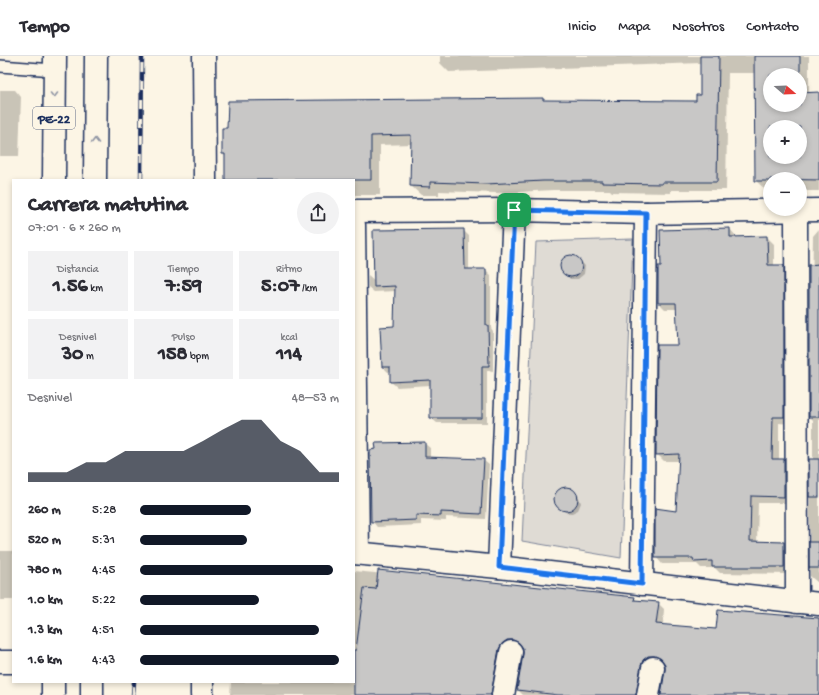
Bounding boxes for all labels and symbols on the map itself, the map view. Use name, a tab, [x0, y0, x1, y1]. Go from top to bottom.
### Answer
north arrow	[763, 68, 807, 112]
one-way arrow	[50, 92, 58, 98]
road number: PE-22	[33, 107, 75, 129]
one-way arrow	[91, 138, 99, 144]
pin	[497, 193, 531, 227]

